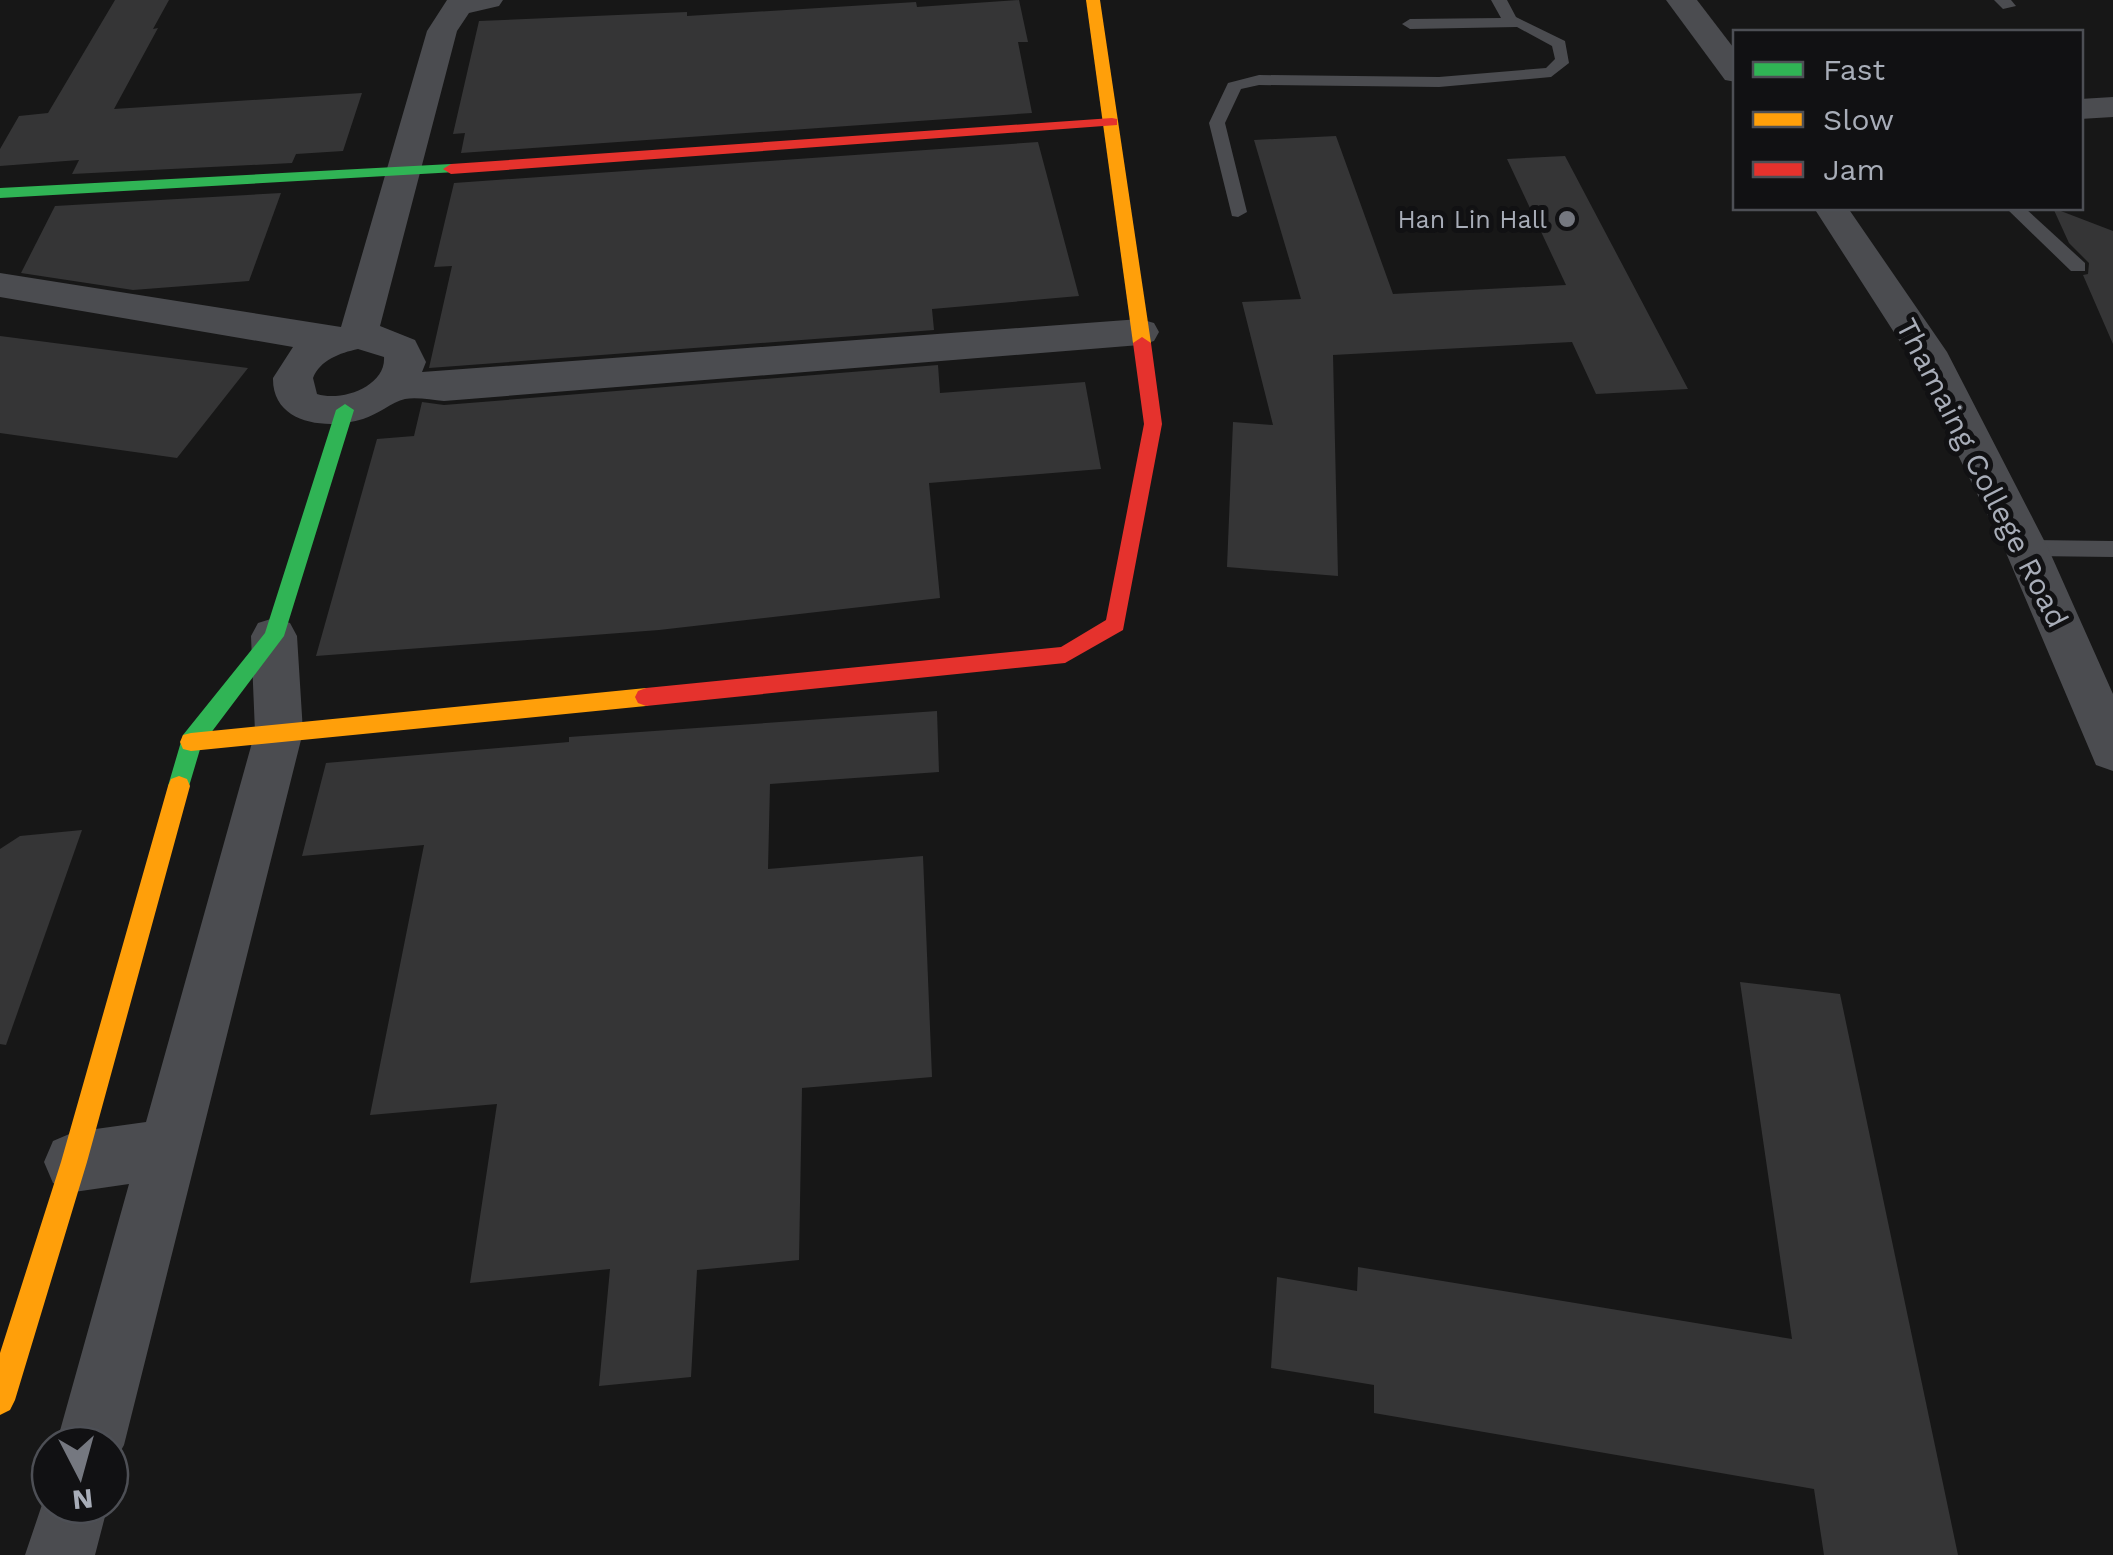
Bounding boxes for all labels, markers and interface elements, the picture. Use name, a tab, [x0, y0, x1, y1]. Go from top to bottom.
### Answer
legend	[1733, 30, 2083, 210]
text: Fast	[1823, 52, 1886, 87]
text: Slow	[1823, 102, 1894, 137]
text: Jam	[1823, 152, 1885, 187]
place label: Han Lin Hall	[1397, 205, 1547, 234]
marker: Han Lin Hall	[1556, 208, 1578, 230]
street label: Thamaing College Road	[1889, 312, 2076, 633]
north arrow	[30, 1425, 130, 1525]
text: N	[71, 1482, 95, 1517]

